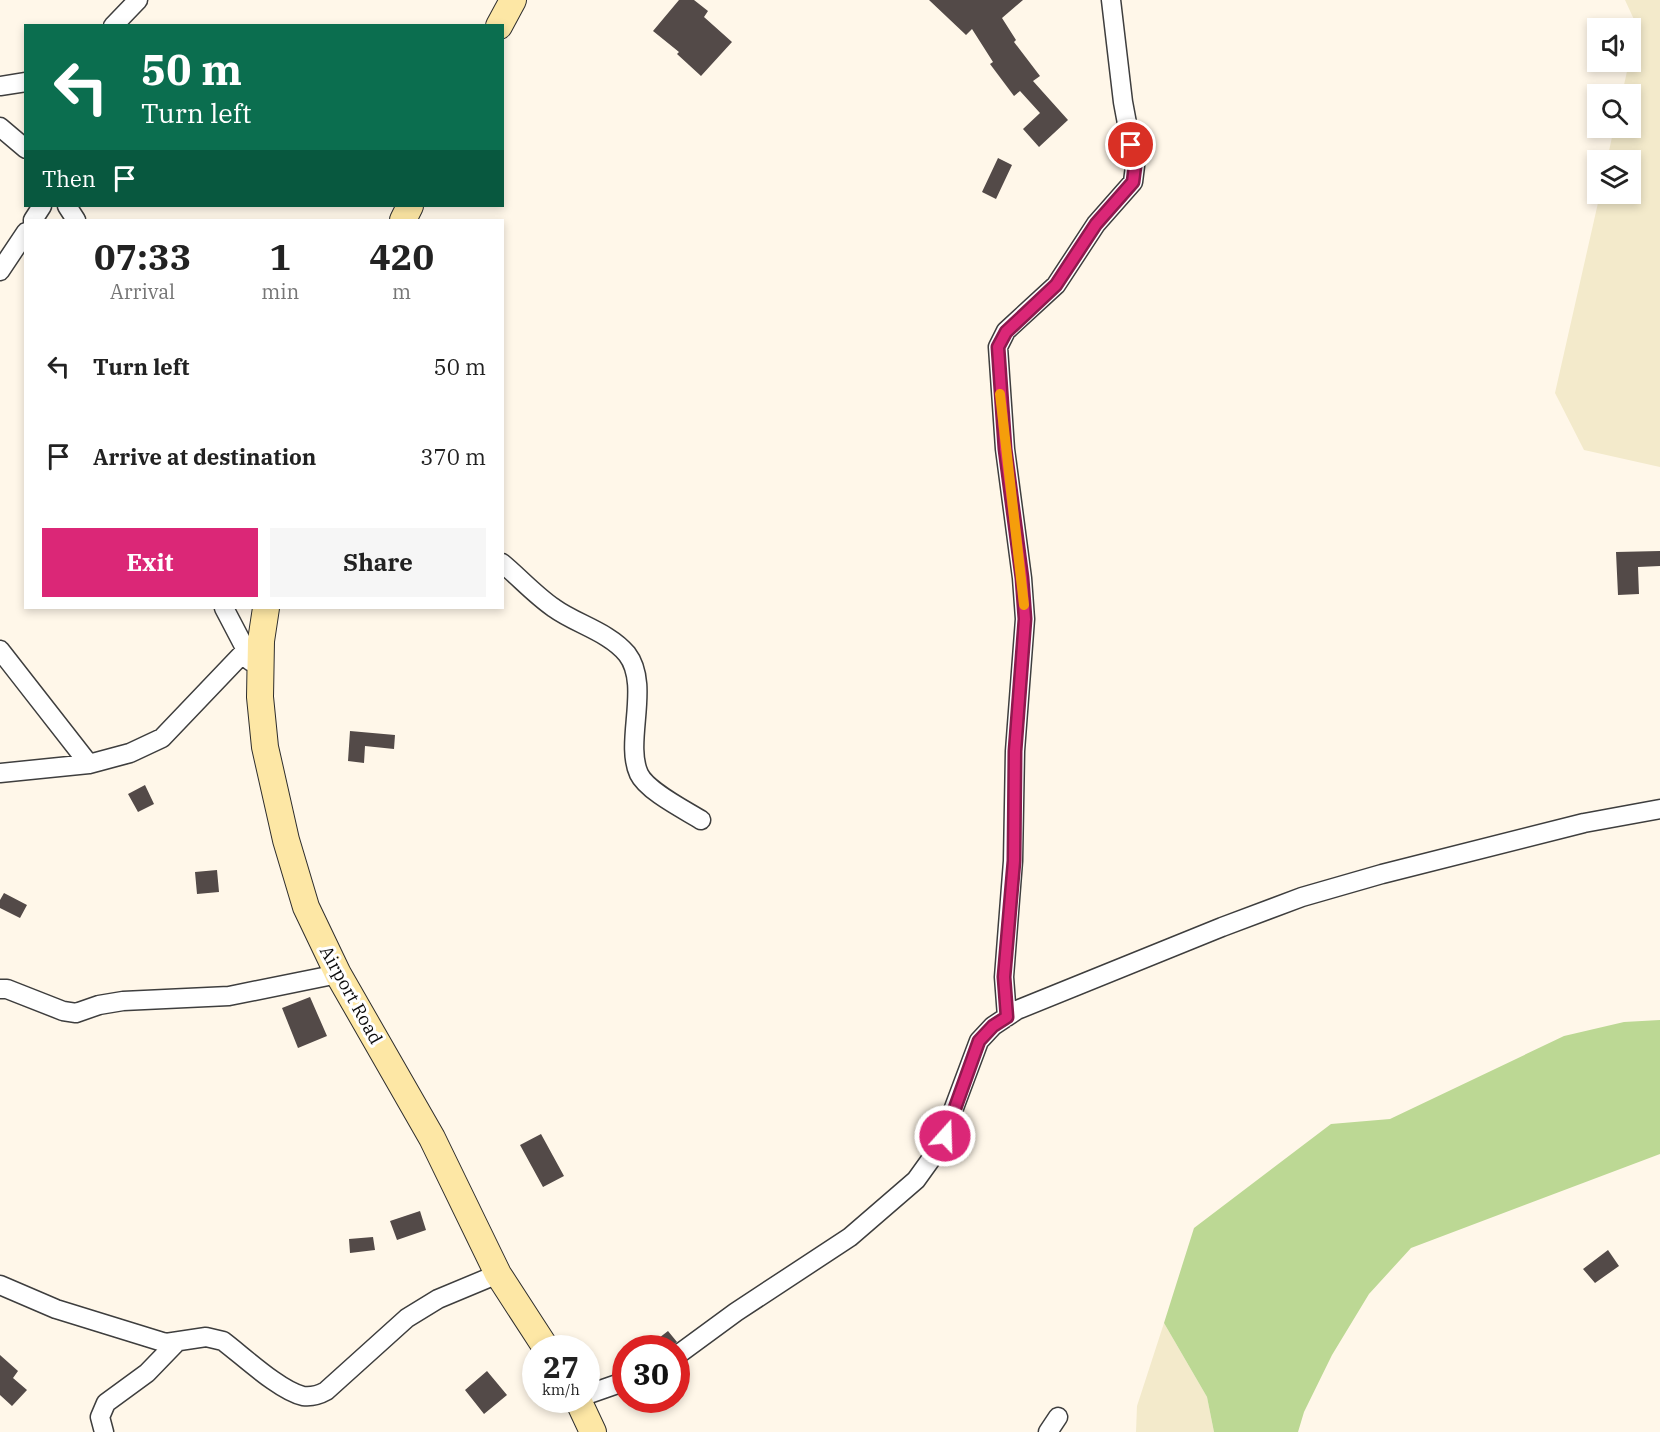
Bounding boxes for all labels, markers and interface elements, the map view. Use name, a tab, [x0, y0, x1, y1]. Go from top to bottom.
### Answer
map controls	[1587, 18, 1641, 204]
button: sound	[1587, 18, 1641, 72]
text: 50 m	[141, 42, 242, 97]
icon: left	[42, 48, 120, 126]
button: search	[1587, 84, 1641, 138]
text: Turn left	[141, 95, 252, 130]
pin	[1105, 119, 1156, 170]
icon: arrive	[1114, 128, 1147, 161]
button: layers	[1587, 150, 1641, 204]
icon: arrive	[108, 162, 141, 195]
text: Then	[42, 164, 96, 193]
text: 07:33	[94, 233, 191, 280]
text: 1	[269, 233, 291, 280]
text: 420	[369, 233, 434, 280]
text: Arrival	[110, 278, 175, 305]
text: min	[261, 278, 299, 305]
text: m	[392, 278, 411, 305]
icon: left	[42, 350, 75, 383]
text: Turn left	[93, 352, 189, 381]
text: 50 m	[434, 352, 486, 381]
icon: arrive	[42, 440, 75, 473]
text: Arrive at destination	[93, 442, 316, 471]
text: 370 m	[420, 442, 486, 471]
button: Exit	[42, 528, 258, 597]
button: Share	[270, 528, 486, 597]
street label: Airport Road	[315, 942, 388, 1048]
position arrow	[913, 1104, 977, 1168]
speed limit sign: 30	[612, 1335, 690, 1413]
text: 27	[543, 1347, 579, 1386]
text: km/h	[542, 1380, 580, 1399]

